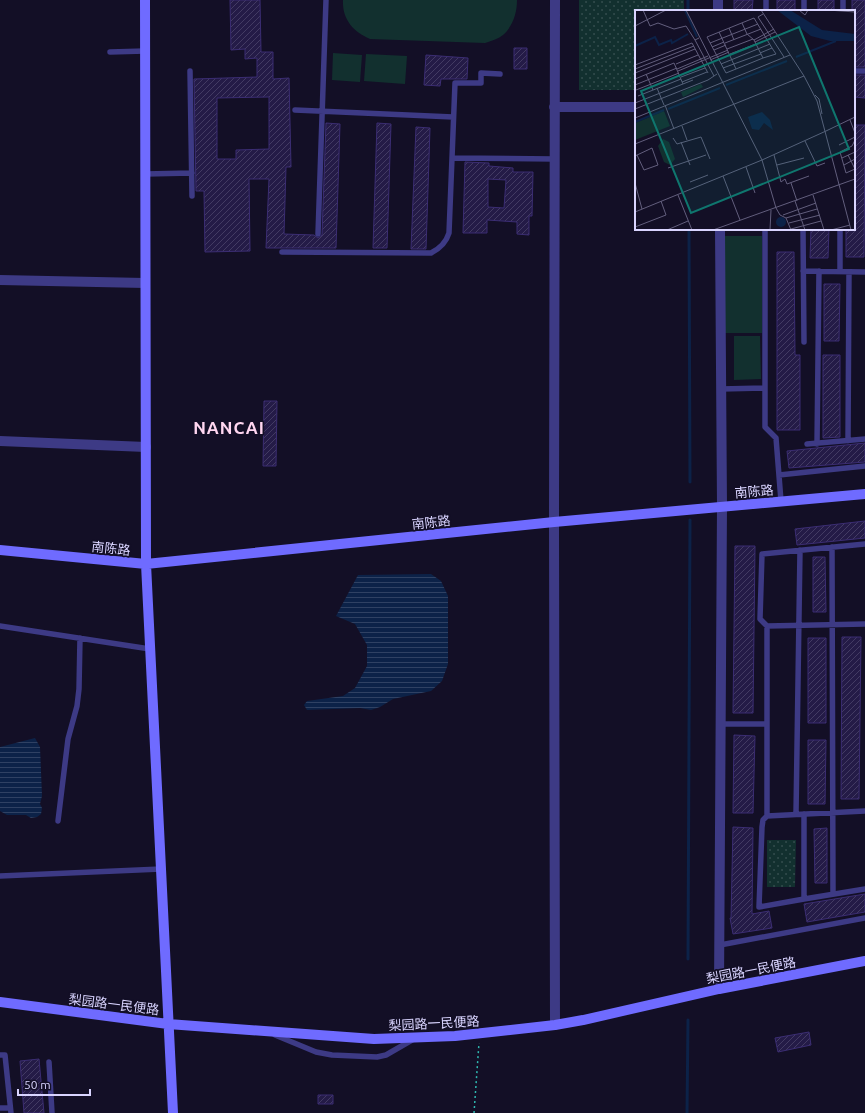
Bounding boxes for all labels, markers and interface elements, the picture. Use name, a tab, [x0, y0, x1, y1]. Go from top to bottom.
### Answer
inset map	[635, 10, 855, 230]
district label: NANCAI	[193, 418, 265, 437]
street label: 南陈路	[734, 482, 774, 500]
street label: 南陈路	[411, 513, 451, 531]
street label: 南陈路	[91, 539, 131, 557]
street label: 梨园路一民便路	[705, 954, 797, 986]
street label: 梨园路一民便路	[68, 992, 160, 1016]
street label: 梨园路一民便路	[388, 1014, 480, 1032]
scale bar	[18, 1071, 90, 1097]
text: 50 m	[24, 1078, 51, 1091]

